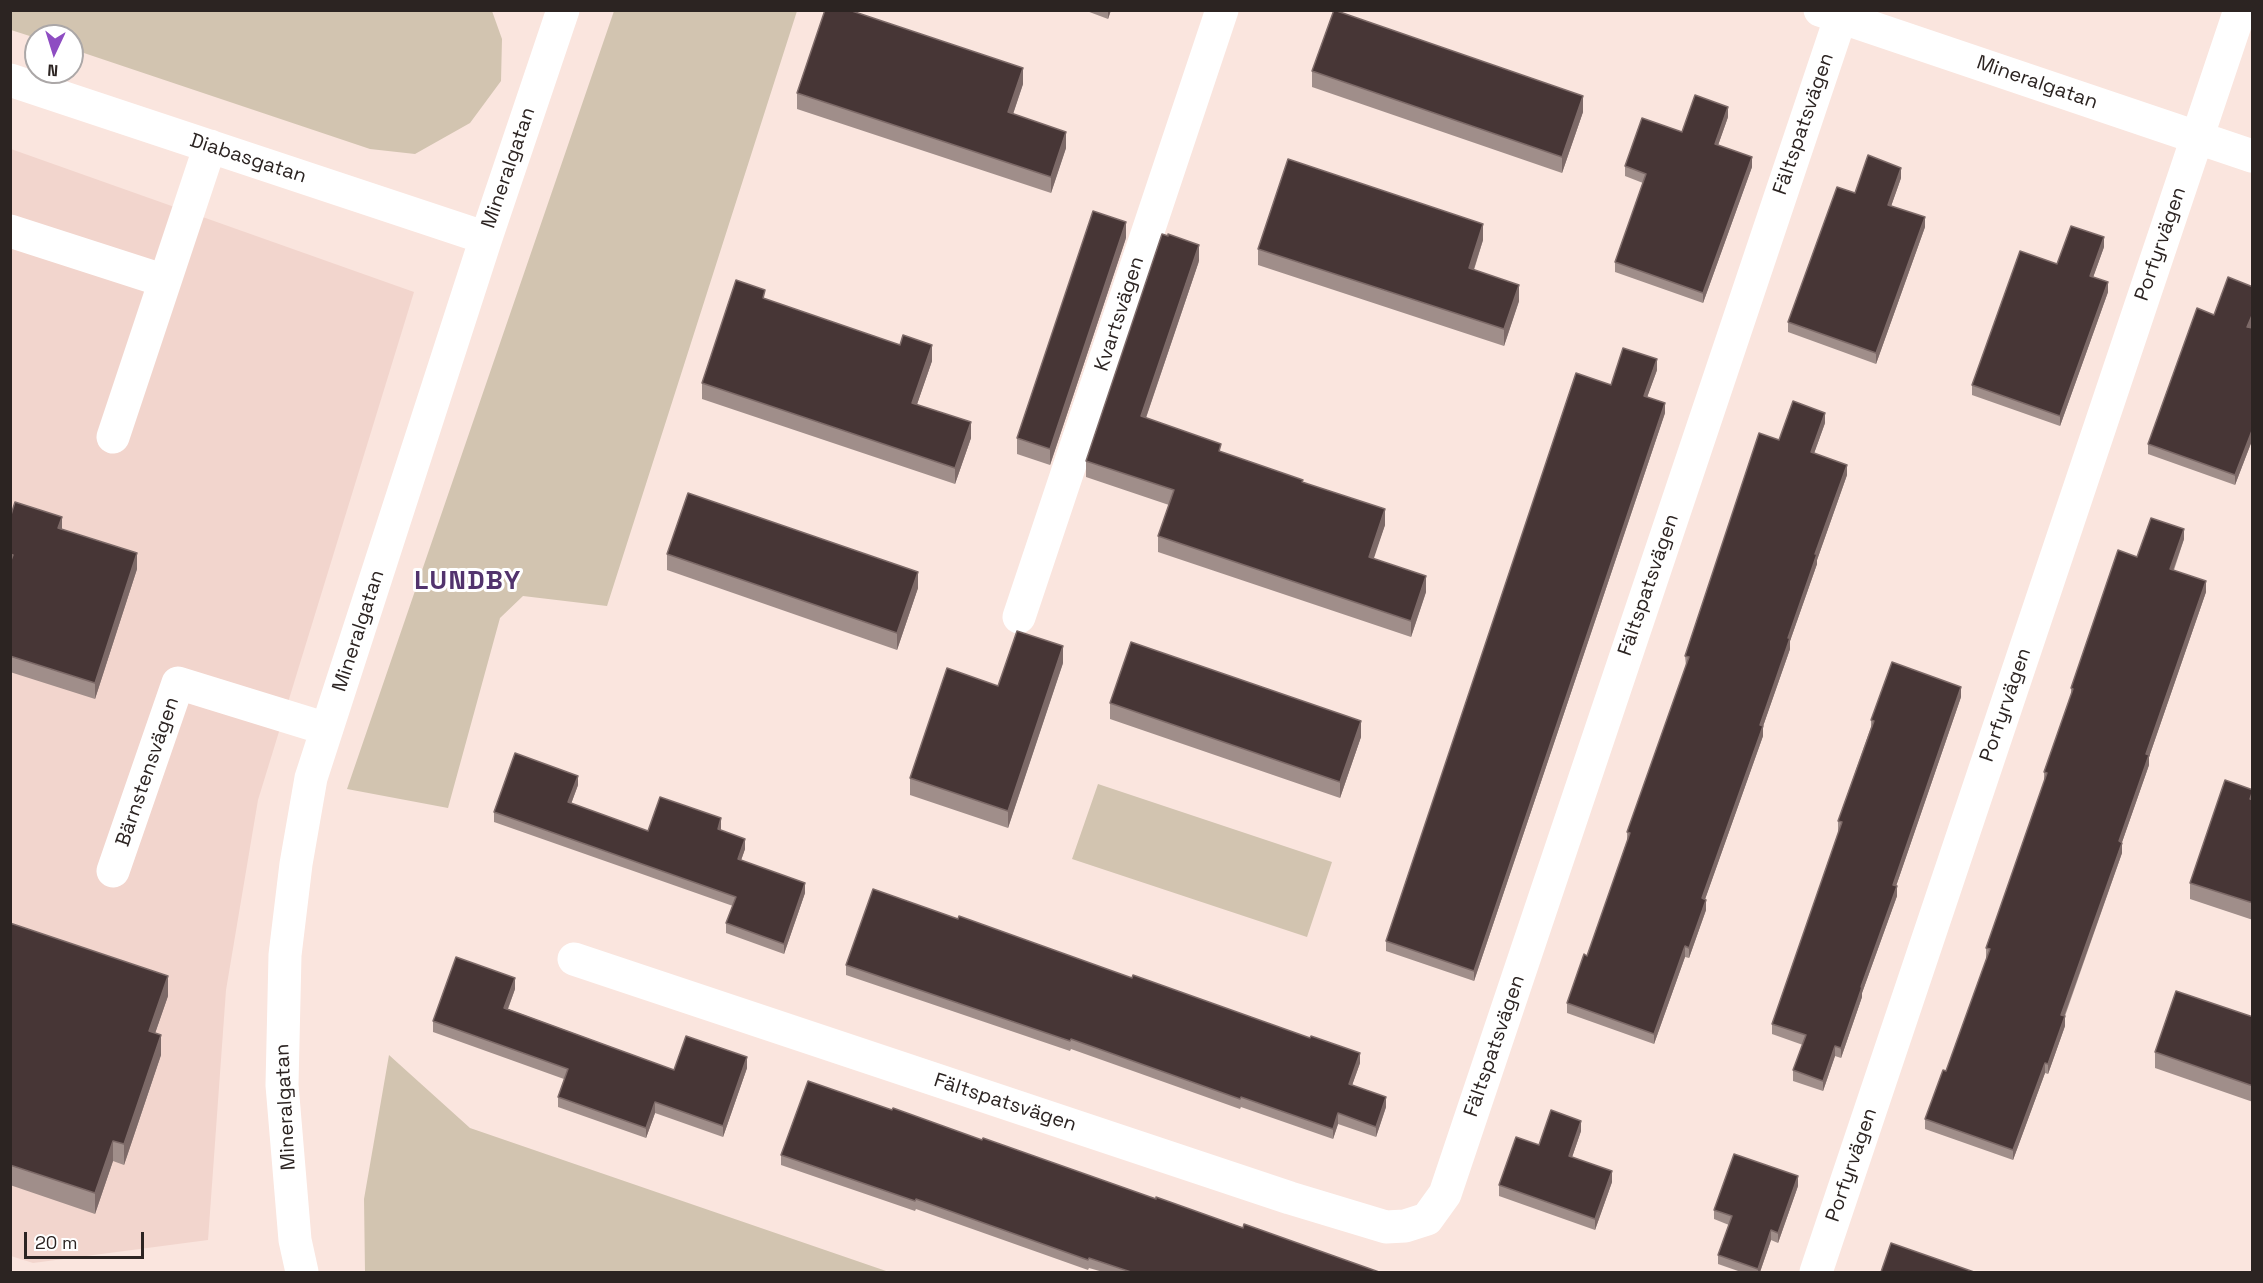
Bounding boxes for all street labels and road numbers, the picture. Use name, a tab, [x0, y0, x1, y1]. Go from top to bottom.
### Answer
street label: Fältspatsvägen	[1768, 50, 1840, 198]
street label: Mineralgatan	[1973, 51, 2101, 115]
street label: Mineralgatan	[477, 104, 541, 232]
street label: Diabasgatan	[187, 129, 309, 189]
street label: Porfyrvägen	[2130, 184, 2192, 304]
street label: Kvartsvägen	[1090, 254, 1150, 374]
street label: Fältspatsvägen	[1613, 511, 1685, 659]
street label: Mineralgatan	[328, 567, 390, 695]
street label: Porfyrvägen	[1975, 645, 2037, 765]
street label: Bärnstensvägen	[111, 694, 185, 850]
street label: Fältspatsvägen	[1459, 972, 1531, 1120]
street label: Mineralgatan	[271, 1043, 301, 1171]
street label: Fältspatsvägen	[931, 1069, 1079, 1137]
street label: Porfyrvägen	[1821, 1105, 1883, 1225]

